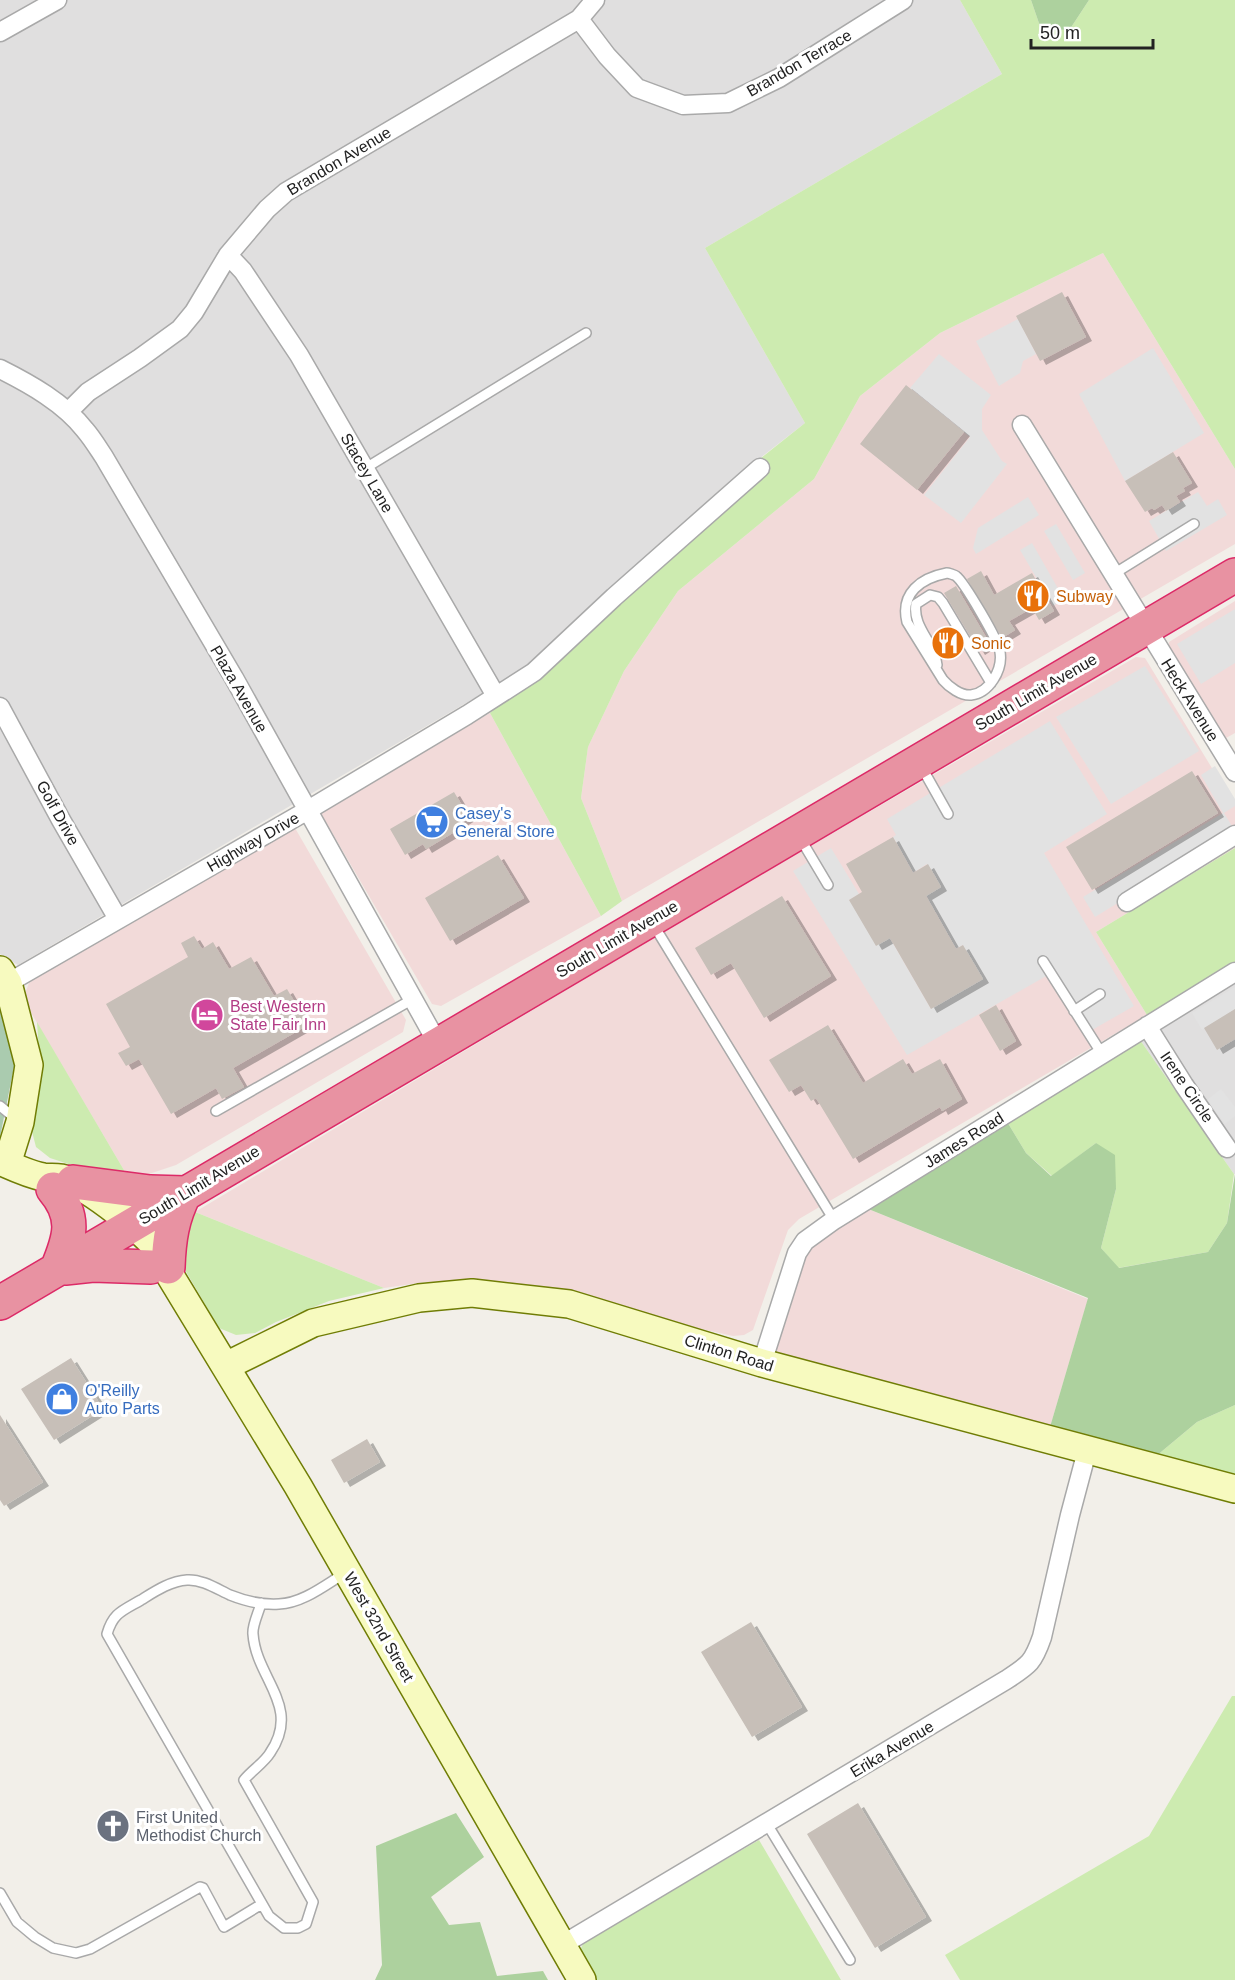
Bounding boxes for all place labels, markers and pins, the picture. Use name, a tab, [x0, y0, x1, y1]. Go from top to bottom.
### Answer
restaurant icon: Subway	[1015, 578, 1051, 614]
place label: Subway	[1056, 588, 1113, 605]
restaurant icon: Sonic	[930, 625, 966, 661]
place label: Sonic	[971, 635, 1011, 652]
supermarket icon: Casey's General Store	[414, 804, 450, 840]
place label: Casey's General Store	[455, 805, 555, 840]
hotel icon: Best Western State Fair Inn	[189, 997, 225, 1033]
place label: Best Western State Fair Inn	[230, 998, 326, 1033]
shop icon: O'Reilly Auto Parts	[44, 1381, 80, 1417]
place label: O'Reilly Auto Parts	[85, 1382, 160, 1417]
church icon: First United Methodist Church	[95, 1808, 131, 1844]
place label: First United Methodist Church	[136, 1809, 261, 1844]

